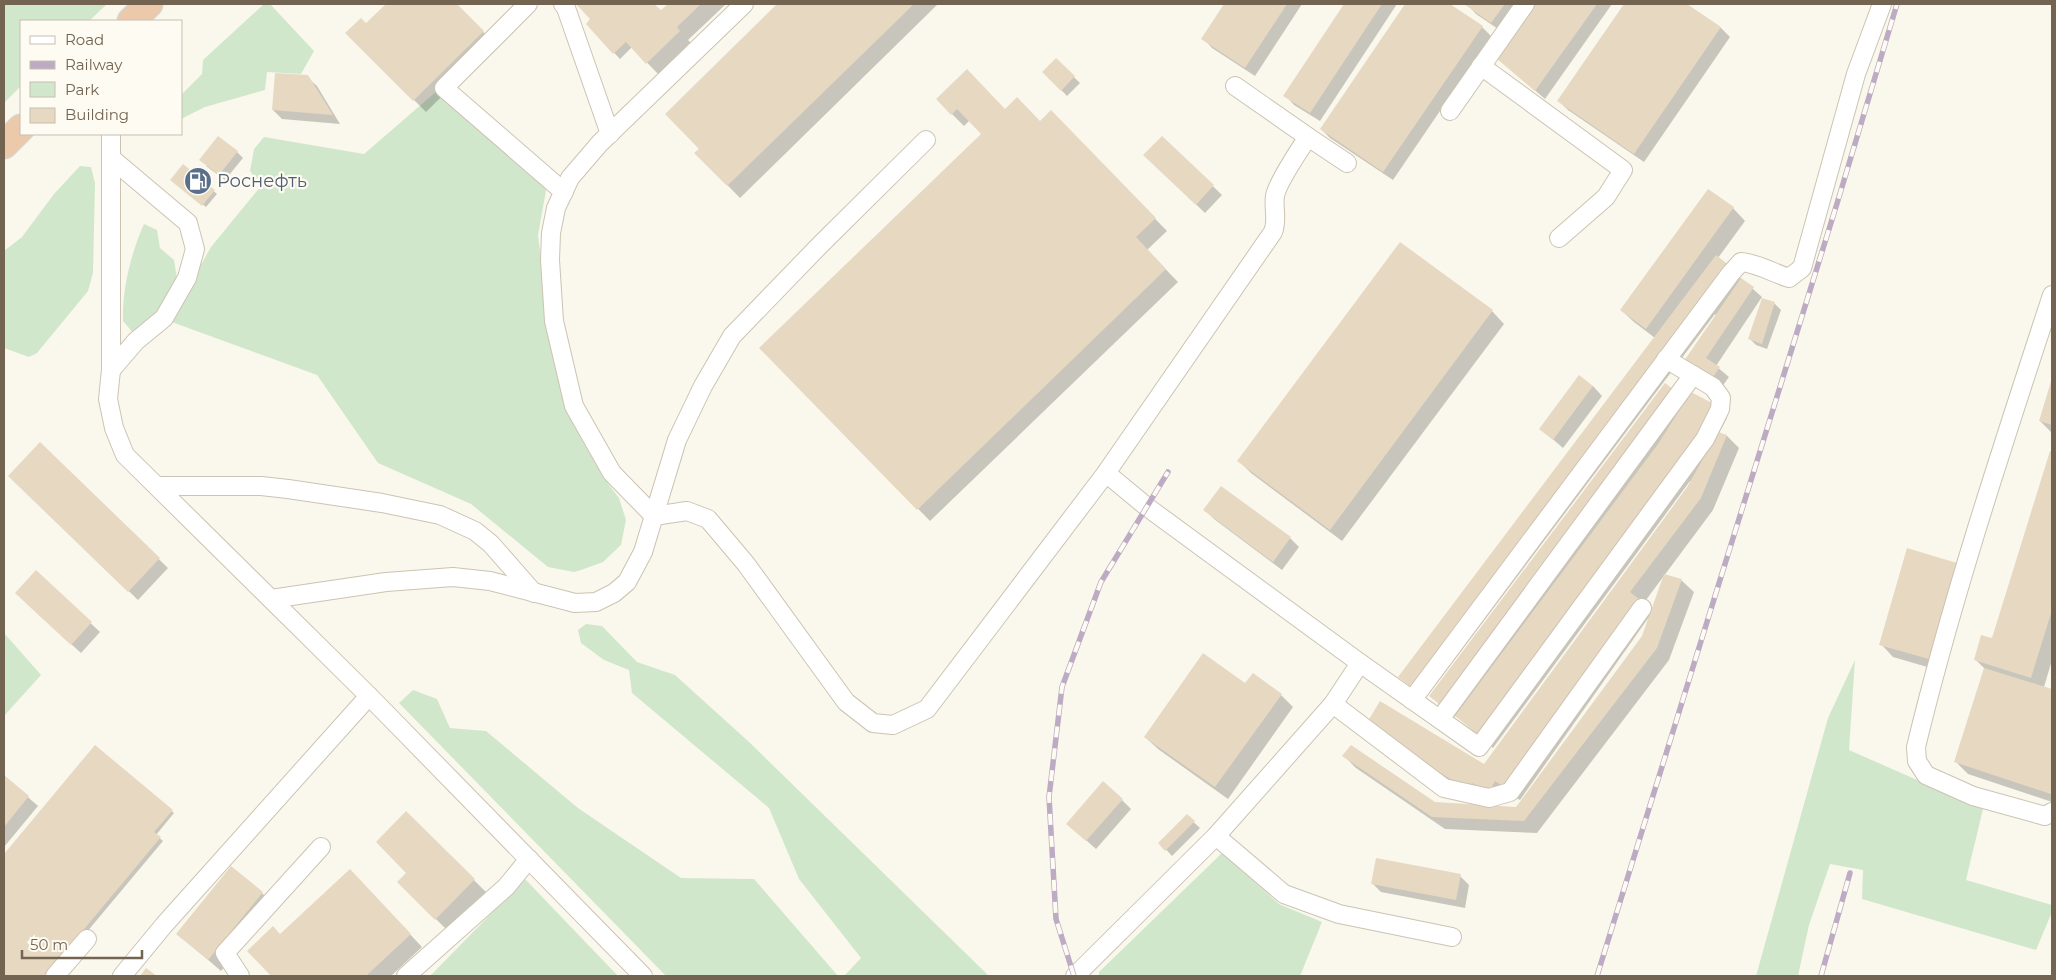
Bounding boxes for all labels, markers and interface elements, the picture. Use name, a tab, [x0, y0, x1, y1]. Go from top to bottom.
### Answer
legend	[20, 20, 182, 135]
text: Road	[65, 30, 104, 49]
text: Railway	[65, 55, 123, 74]
text: Park	[65, 80, 99, 99]
text: Building	[65, 105, 129, 124]
fuel station icon: Роснефть	[183, 166, 213, 196]
place label: Роснефть	[217, 170, 307, 192]
scale bar	[22, 928, 142, 960]
text: 50 m	[30, 935, 68, 954]

